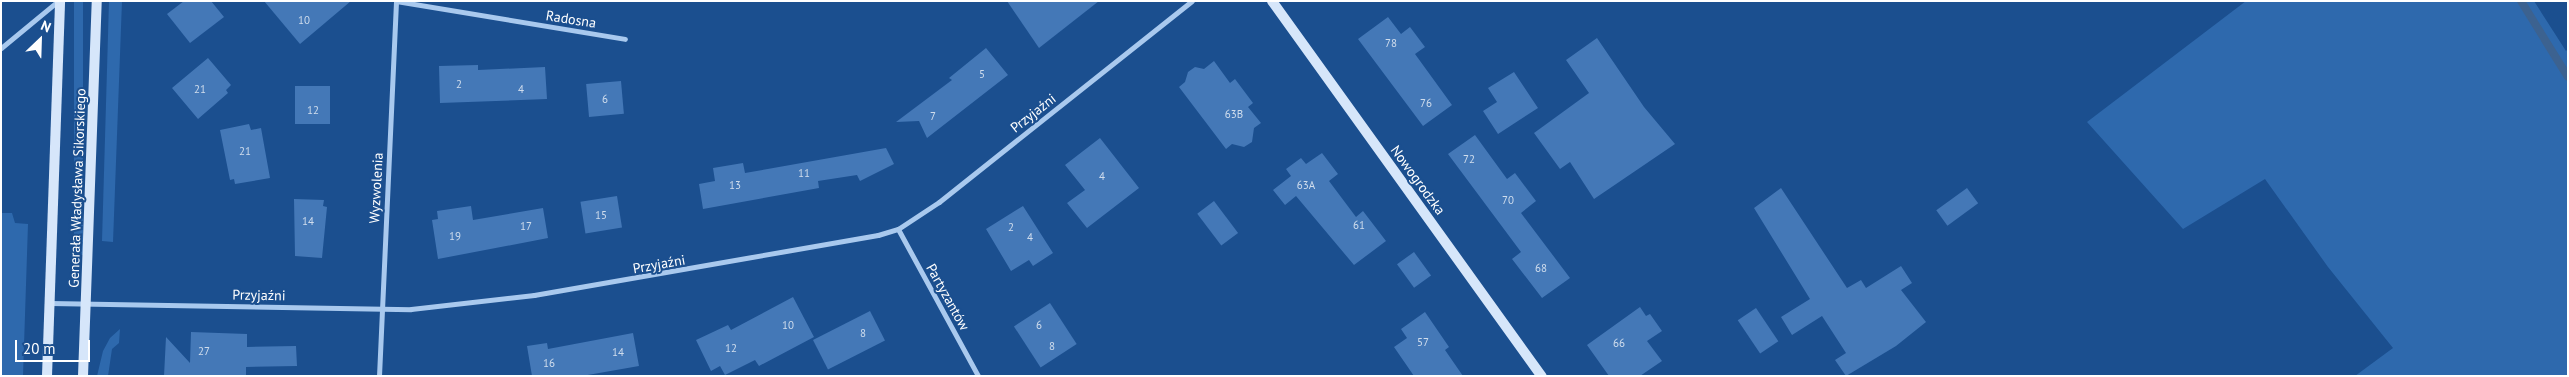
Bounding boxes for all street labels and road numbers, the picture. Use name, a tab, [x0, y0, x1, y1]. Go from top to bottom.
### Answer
street label: Radosna	[545, 7, 597, 31]
street label: Generała Władysława Sikorskiego	[65, 88, 89, 288]
street label: Przyjaźni	[1007, 90, 1059, 136]
street label: Nowogrodzka	[1387, 142, 1449, 218]
street label: Wyzwolenia	[366, 152, 386, 224]
street label: Przyjaźni	[631, 251, 687, 277]
street label: Partyzantów	[923, 261, 973, 333]
street label: Przyjaźni	[232, 286, 286, 304]

